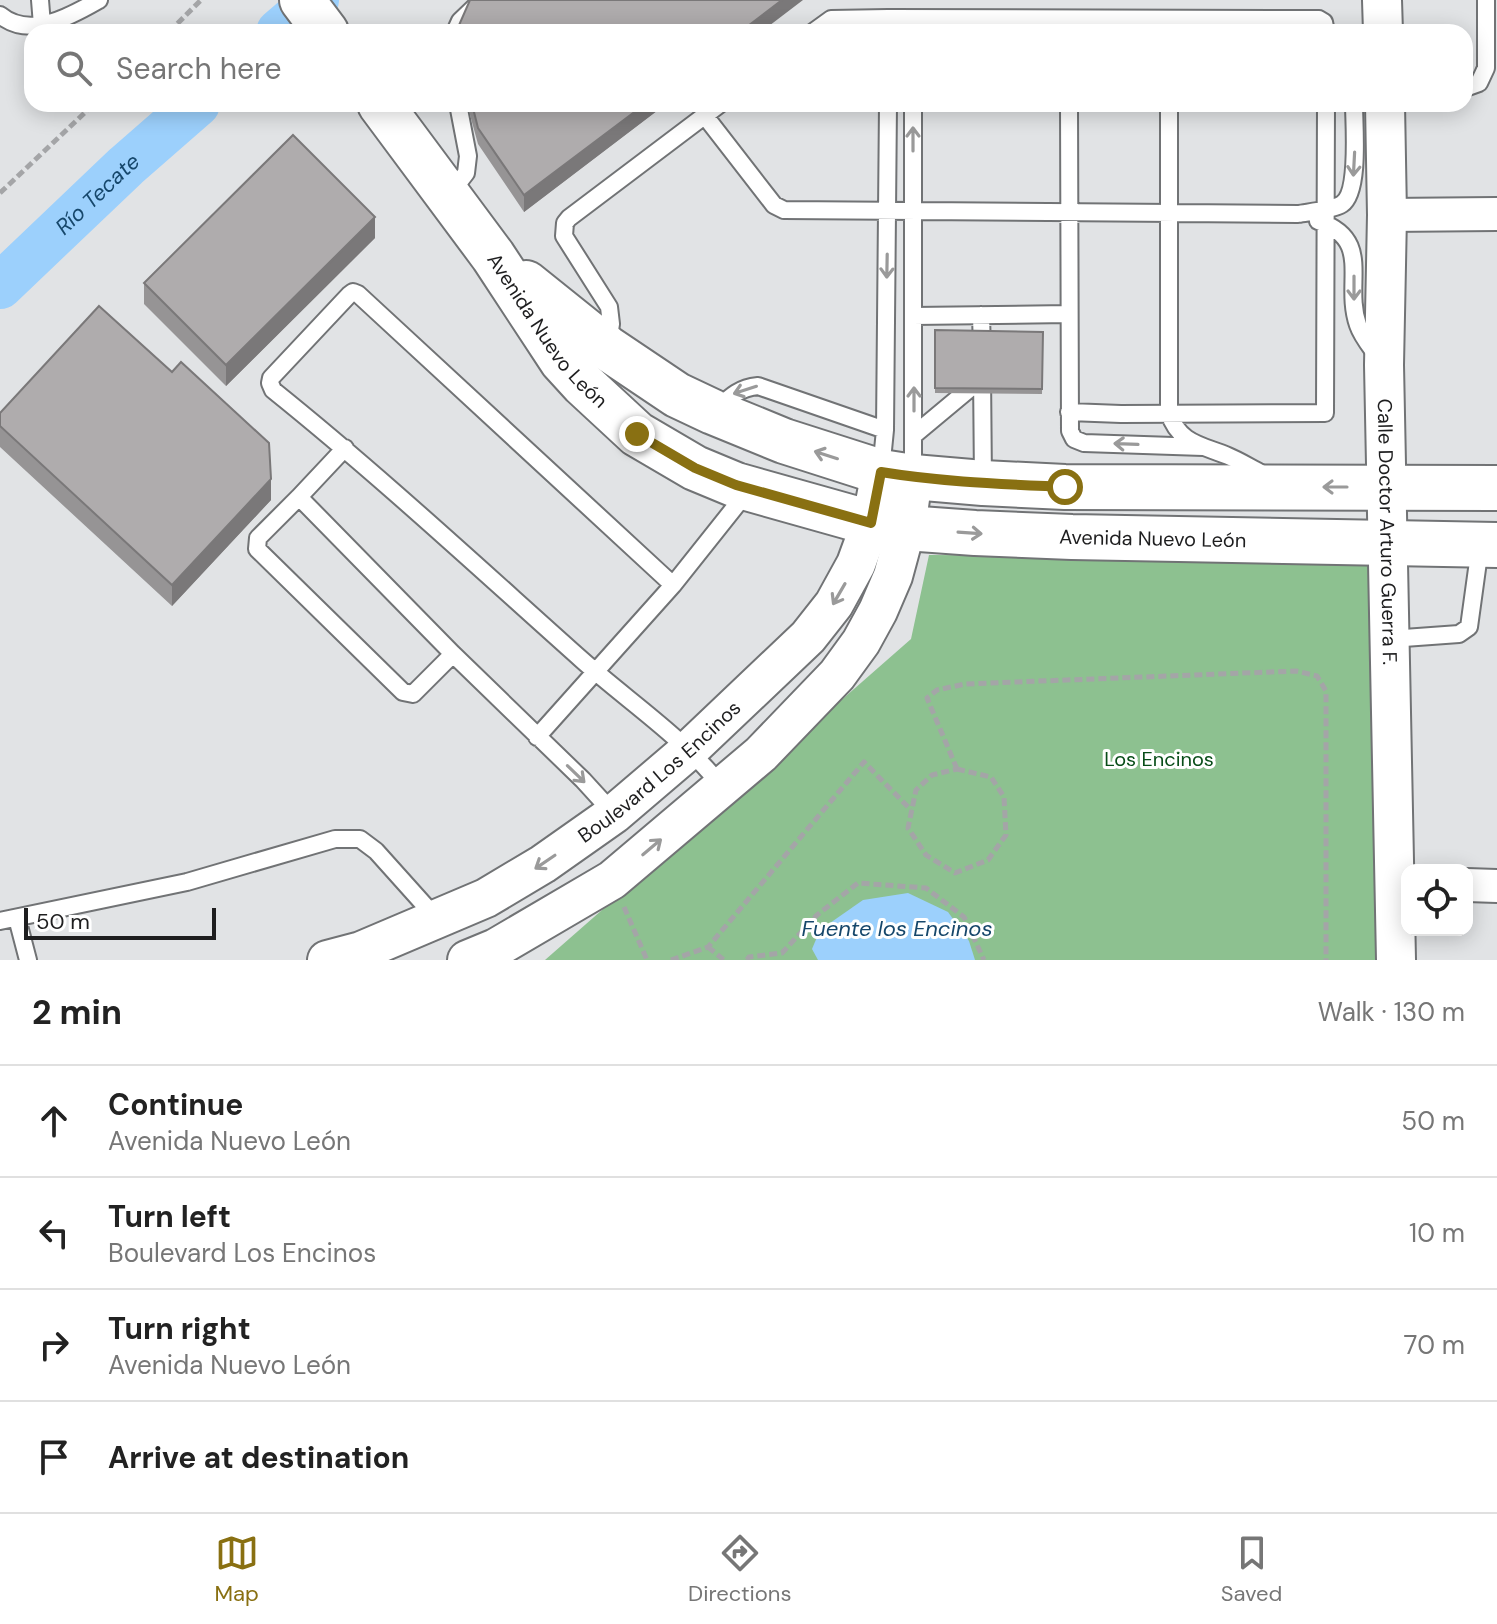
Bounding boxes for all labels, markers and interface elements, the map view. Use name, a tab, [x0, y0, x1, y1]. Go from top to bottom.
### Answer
search box	[24, 24, 1473, 112]
icon: search	[52, 46, 96, 90]
text: Search here	[116, 49, 282, 88]
one-way arrow	[905, 126, 921, 153]
water label: Río Tecate	[49, 147, 146, 241]
one-way arrow	[1346, 151, 1361, 177]
street label: Avenida Nuevo León	[482, 248, 613, 413]
one-way arrow	[879, 252, 895, 279]
one-way arrow	[1346, 274, 1362, 301]
one-way arrow	[733, 384, 758, 398]
one-way arrow	[906, 386, 922, 413]
street label: Calle Doctor Arturo Guerra F.	[1372, 398, 1403, 665]
route end	[619, 416, 655, 452]
one-way arrow	[1113, 437, 1140, 452]
one-way arrow	[814, 447, 839, 462]
route start	[1047, 469, 1083, 505]
one-way arrow	[1322, 479, 1349, 495]
street label: Avenida Nuevo León	[1059, 523, 1247, 553]
one-way arrow	[956, 526, 983, 541]
one-way arrow	[831, 582, 847, 605]
street label: Boulevard Los Encinos	[573, 695, 746, 848]
park label: Los Encinos	[1104, 746, 1214, 772]
one-way arrow	[566, 764, 585, 783]
one-way arrow	[641, 838, 661, 856]
one-way arrow	[534, 854, 557, 870]
map controls	[1401, 864, 1473, 936]
button: locate	[1401, 864, 1473, 936]
scale bar	[24, 904, 216, 940]
text: 50 m	[36, 907, 90, 936]
water label: Fuente los Encinos	[801, 914, 993, 943]
text: 2 min	[32, 990, 122, 1035]
text: Walk · 130 m	[1318, 995, 1465, 1029]
text: Continue	[108, 1085, 243, 1124]
icon: ahead	[32, 1099, 76, 1143]
text: 50 m	[1401, 1104, 1465, 1138]
text: Avenida Nuevo León	[108, 1124, 351, 1158]
text: Turn left	[108, 1197, 231, 1236]
icon: left	[32, 1211, 76, 1255]
text: 10 m	[1409, 1216, 1465, 1250]
text: Boulevard Los Encinos	[108, 1236, 376, 1270]
text: Turn right	[108, 1309, 251, 1348]
icon: right	[32, 1323, 76, 1367]
text: 70 m	[1404, 1328, 1465, 1362]
text: Avenida Nuevo León	[108, 1348, 351, 1382]
icon: arrive	[32, 1435, 76, 1479]
text: Arrive at destination	[108, 1438, 409, 1477]
tab: Map	[215, 1531, 259, 1608]
tab: Directions	[688, 1531, 792, 1608]
tab: Saved	[1221, 1531, 1282, 1608]

